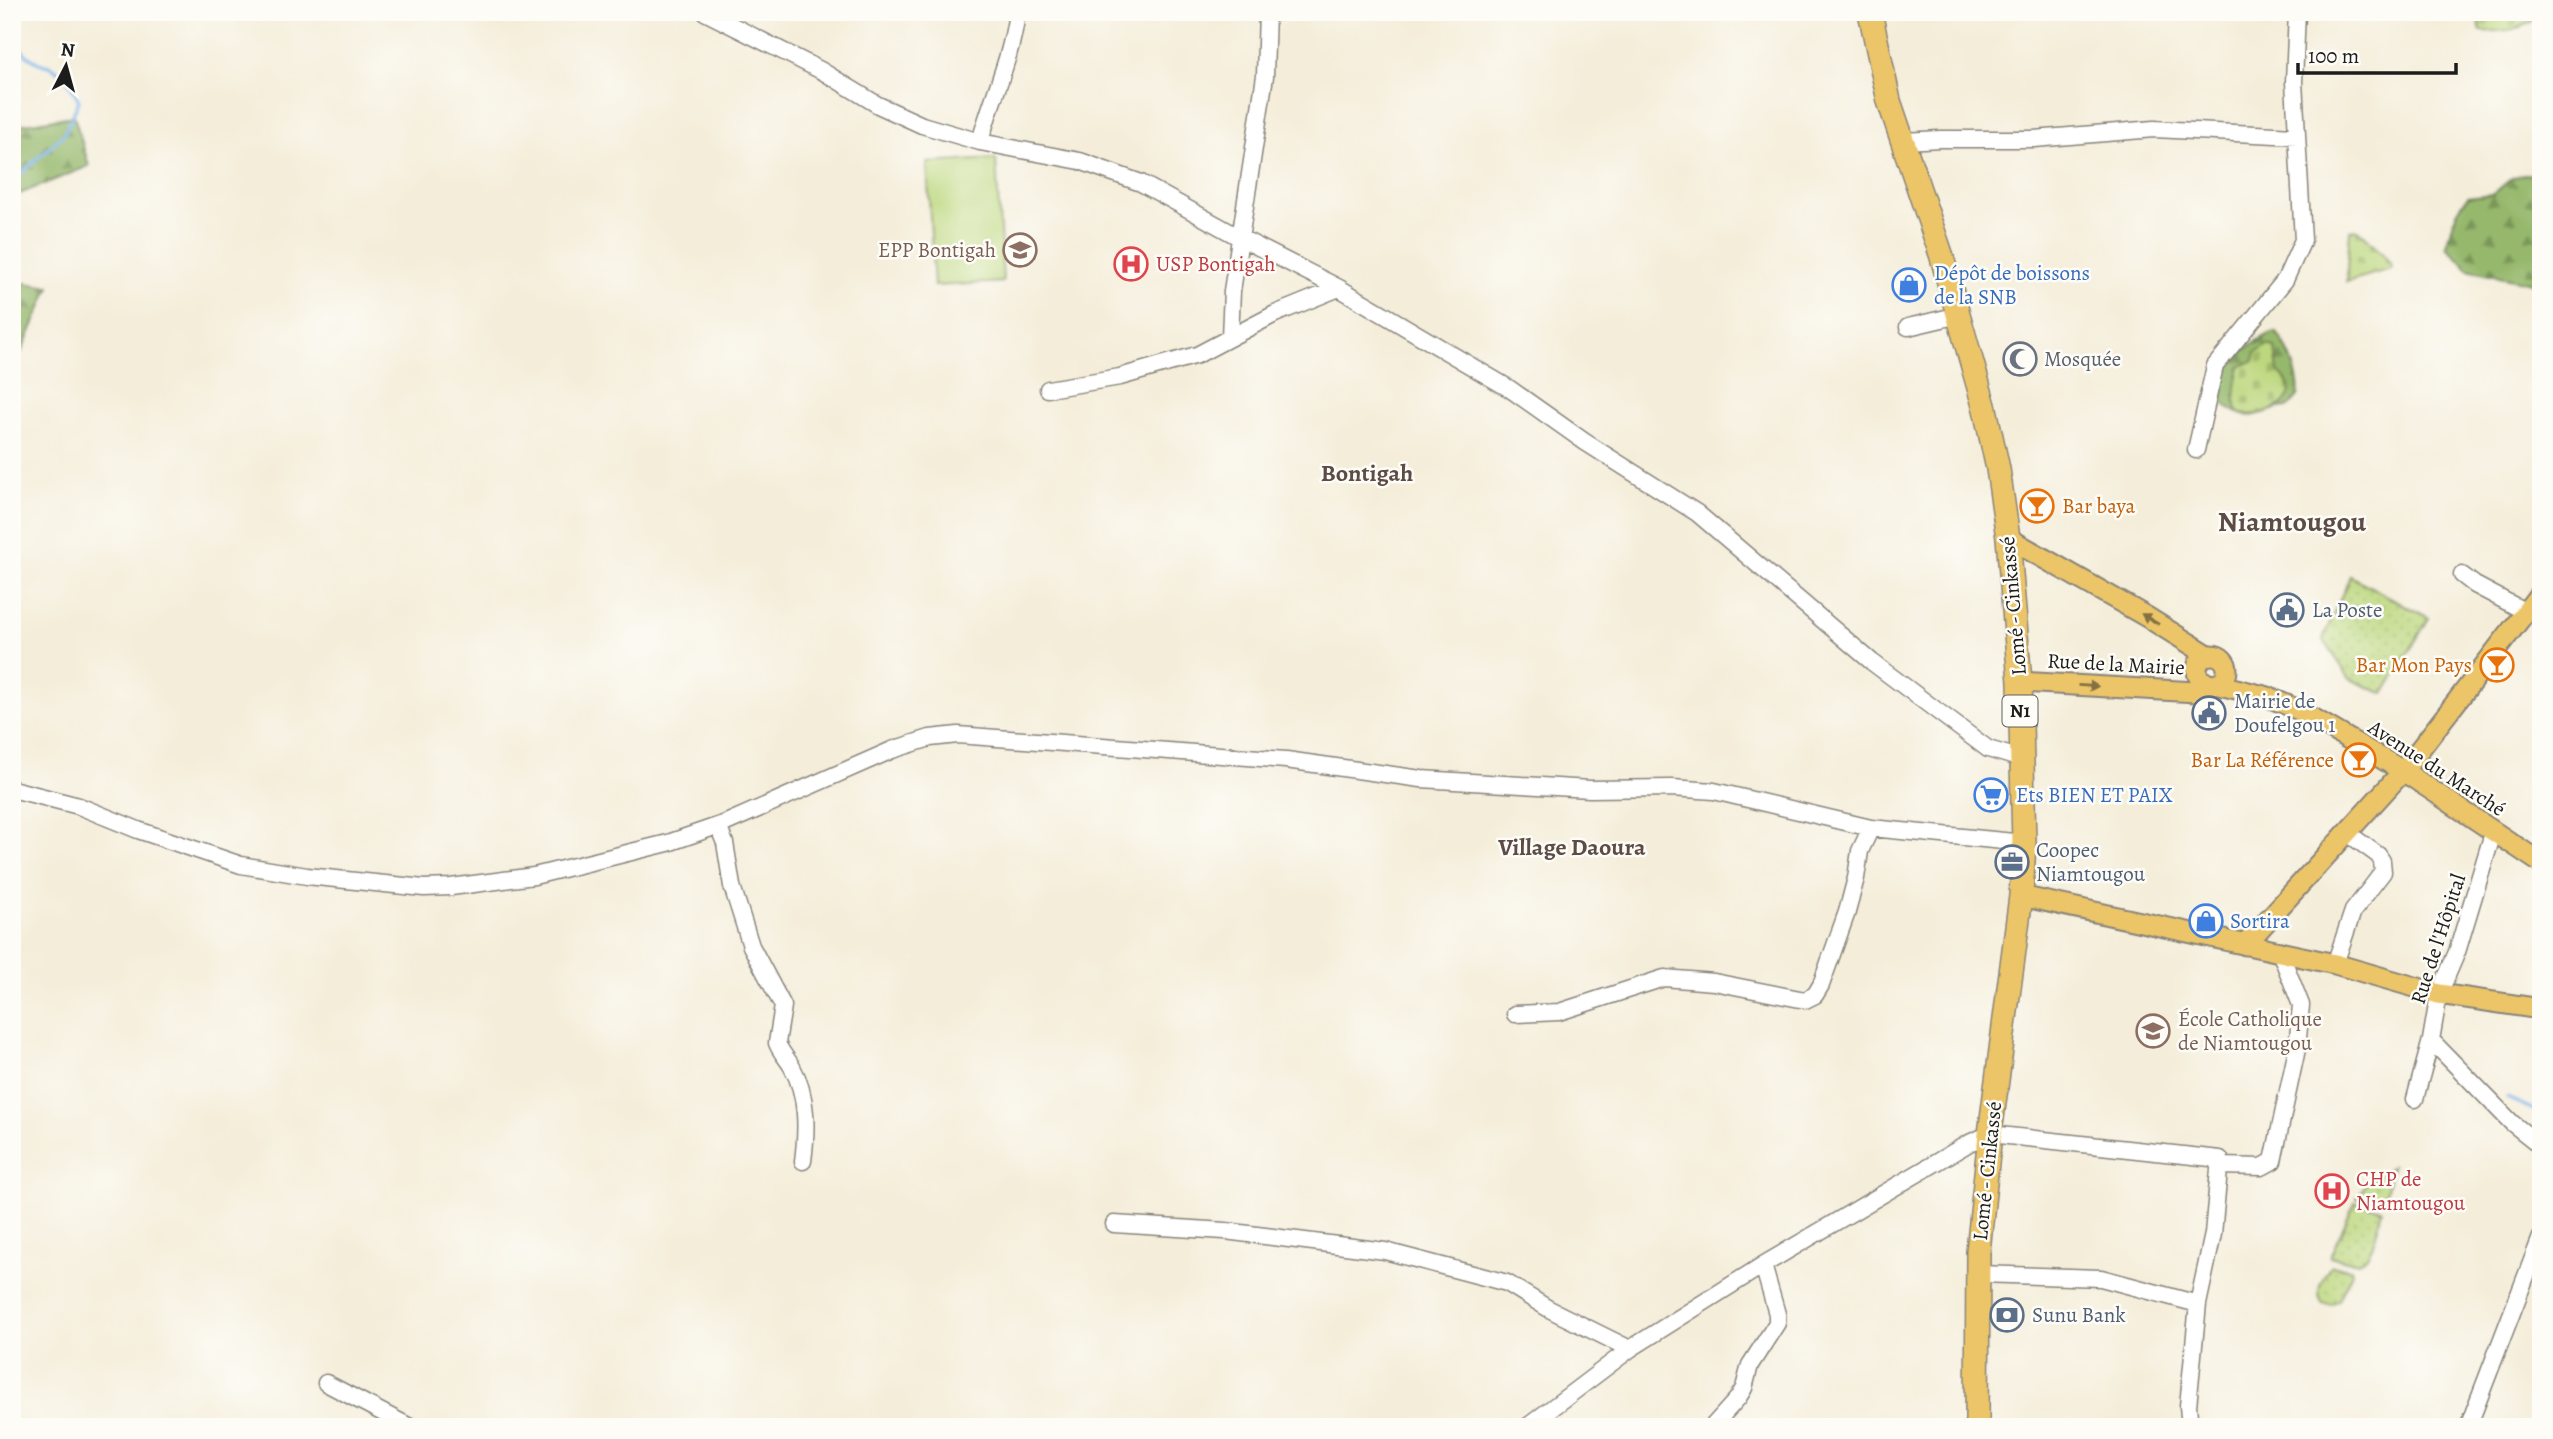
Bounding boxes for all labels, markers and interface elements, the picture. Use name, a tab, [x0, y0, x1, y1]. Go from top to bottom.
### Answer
north arrow	[32, 32, 102, 102]
scale bar	[2298, 32, 2455, 76]
text: N	[59, 36, 76, 64]
text: 100 m	[2308, 42, 2359, 70]
school or university icon: EPP Bontigah	[1001, 231, 1039, 269]
place label: EPP Bontigah	[878, 236, 996, 264]
hospital icon: USP Bontigah	[1112, 245, 1150, 283]
place label: USP Bontigah	[1156, 250, 1276, 278]
place label: Dépôt de boissons de la SNB	[1934, 259, 2090, 311]
shop icon: Dépôt de boissons de la SNB	[1890, 266, 1928, 304]
mosque icon: Mosquée	[2001, 340, 2039, 378]
place label: Mosquée	[2044, 345, 2121, 373]
district label: Bontigah	[1321, 457, 1413, 489]
bar icon: Bar baya	[2018, 487, 2056, 525]
place label: Bar baya	[2062, 492, 2136, 520]
district label: Niamtougou	[2218, 503, 2367, 541]
street label: Lomé - Cinkassé	[1993, 535, 2033, 677]
public building icon: La Poste	[2268, 591, 2306, 629]
place label: La Poste	[2312, 596, 2382, 624]
one-way arrow	[2141, 613, 2160, 625]
street label: Rue de la Mairie	[2047, 646, 2185, 682]
bar icon: Bar Mon Pays	[2478, 646, 2516, 684]
place label: Bar Mon Pays	[2356, 651, 2472, 679]
one-way arrow	[2077, 680, 2099, 691]
place label: Mairie de Doufelgou 1	[2234, 687, 2335, 739]
public building icon: Mairie de Doufelgou 1	[2190, 694, 2228, 732]
road number: N1	[2002, 696, 2038, 726]
street label: Avenue du Marché	[2362, 713, 2511, 823]
bar icon: Bar La Référence	[2340, 741, 2378, 779]
place label: Bar La Référence	[2191, 746, 2334, 774]
supermarket icon: Ets BIEN ET PAIX	[1972, 776, 2010, 814]
place label: Ets BIEN ET PAIX	[2016, 781, 2173, 809]
district label: Village Daoura	[1497, 831, 1646, 863]
place label: Coopec Niamtougou	[2036, 836, 2146, 888]
office icon: Coopec Niamtougou	[1993, 843, 2031, 881]
street label: Rue de l'Hôpital	[2404, 870, 2472, 1008]
shop icon: Sortira	[2187, 902, 2225, 940]
place label: Sortira	[2230, 907, 2290, 935]
place label: École Catholique de Niamtougou	[2178, 1005, 2322, 1057]
school or university icon: École Catholique de Niamtougou	[2134, 1012, 2172, 1050]
street label: Lomé - Cinkassé	[1966, 1100, 2008, 1242]
place label: CHP de Niamtougou	[2356, 1165, 2466, 1217]
hospital icon: CHP de Niamtougou	[2313, 1172, 2351, 1210]
bank icon: Sunu Bank	[1988, 1296, 2026, 1334]
place label: Sunu Bank	[2032, 1301, 2126, 1329]

